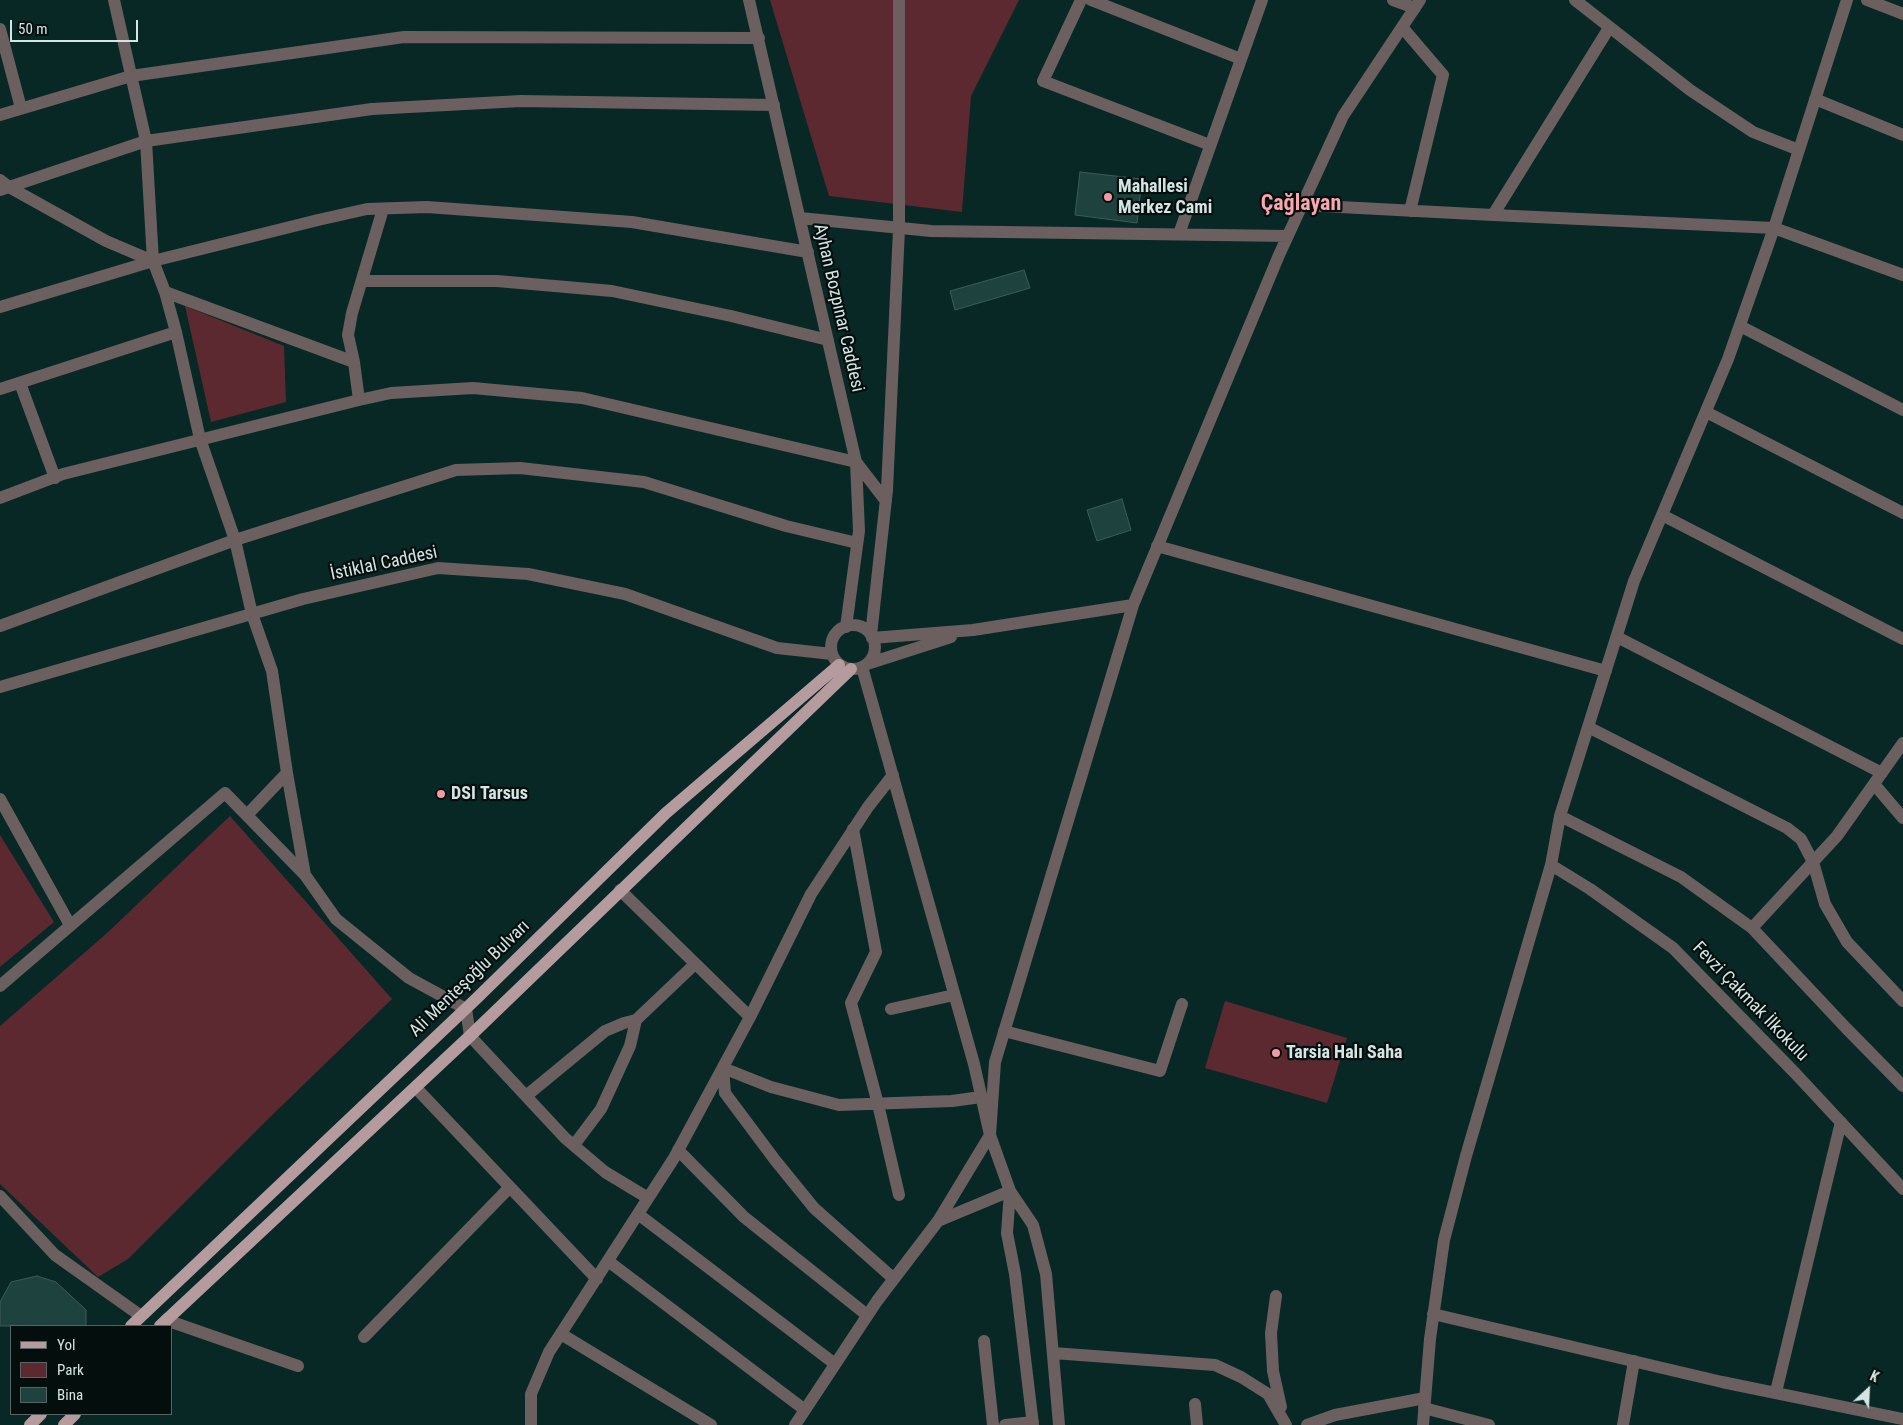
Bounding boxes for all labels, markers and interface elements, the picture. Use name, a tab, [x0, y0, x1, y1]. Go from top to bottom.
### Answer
scale bar	[12, 10, 140, 42]
text: 50 m	[18, 20, 48, 38]
place label: Mahallesi Merkez Cami	[1118, 176, 1212, 218]
marker: Mahallesi Merkez Cami	[1102, 191, 1114, 203]
district label: Çağlayan	[1261, 191, 1341, 217]
street label: Ayhan Bozpınar Caddesi	[808, 222, 868, 394]
street label: İstiklal Caddesi	[329, 542, 439, 586]
place label: DSI Tarsus	[451, 783, 528, 805]
marker: DSI Tarsus	[435, 788, 447, 800]
street label: Ali Menteşoğlu Bulvarı	[405, 916, 535, 1042]
street label: Fevzi Çakmak İlkokulu	[1688, 938, 1812, 1066]
place label: Tarsia Halı Saha	[1286, 1042, 1403, 1064]
marker: Tarsia Halı Saha	[1270, 1047, 1282, 1059]
legend	[10, 1325, 172, 1415]
text: Yol	[57, 1336, 75, 1354]
text: Park	[57, 1361, 84, 1379]
north arrow	[1843, 1365, 1893, 1415]
text: K	[1867, 1368, 1881, 1385]
text: Bina	[57, 1386, 83, 1404]

